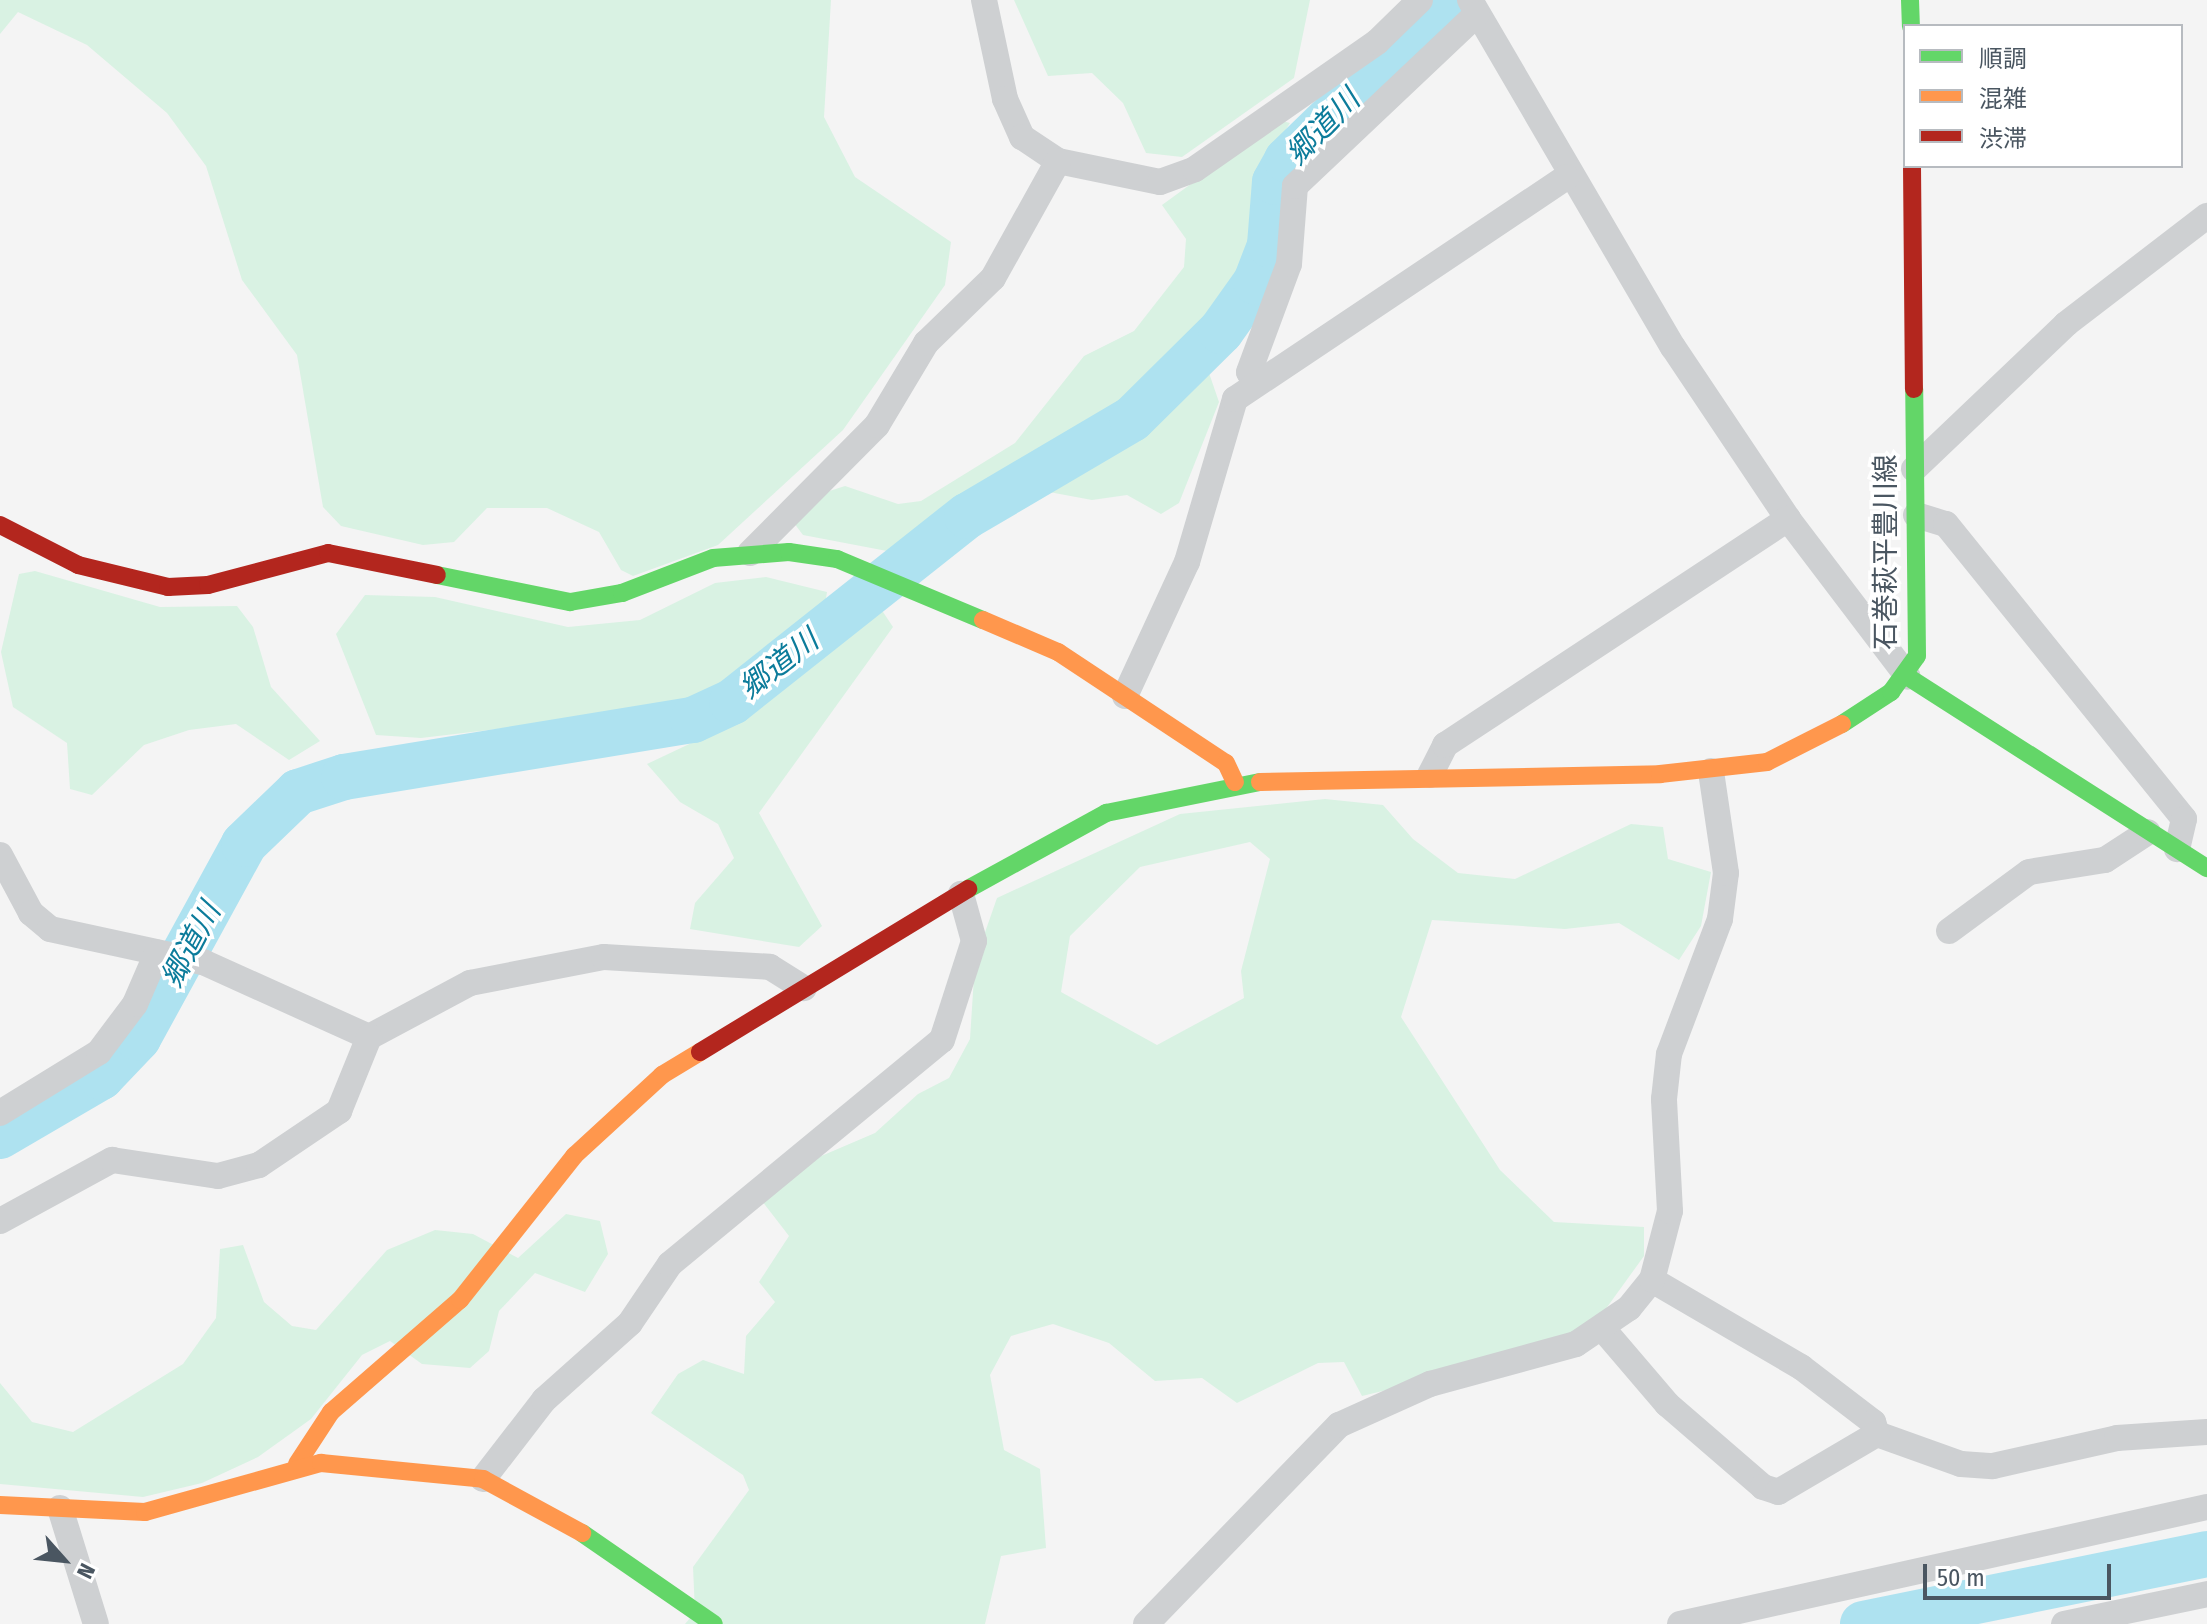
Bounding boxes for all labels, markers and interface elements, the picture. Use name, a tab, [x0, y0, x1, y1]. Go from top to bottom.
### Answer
legend	[1903, 24, 2183, 168]
text: 順調	[1979, 45, 2027, 73]
water label: 郷道川	[1279, 82, 1367, 172]
text: 混雑	[1979, 85, 2027, 113]
text: 渋滞	[1979, 125, 2027, 153]
street label: 石巻萩平豊川線	[1869, 454, 1903, 650]
water label: 郷道川	[732, 622, 826, 706]
water label: 郷道川	[154, 897, 228, 993]
north arrow	[24, 1520, 104, 1600]
scale bar	[1927, 1548, 2115, 1598]
text: N	[71, 1559, 101, 1583]
text: 50 m	[1937, 1564, 1985, 1592]

